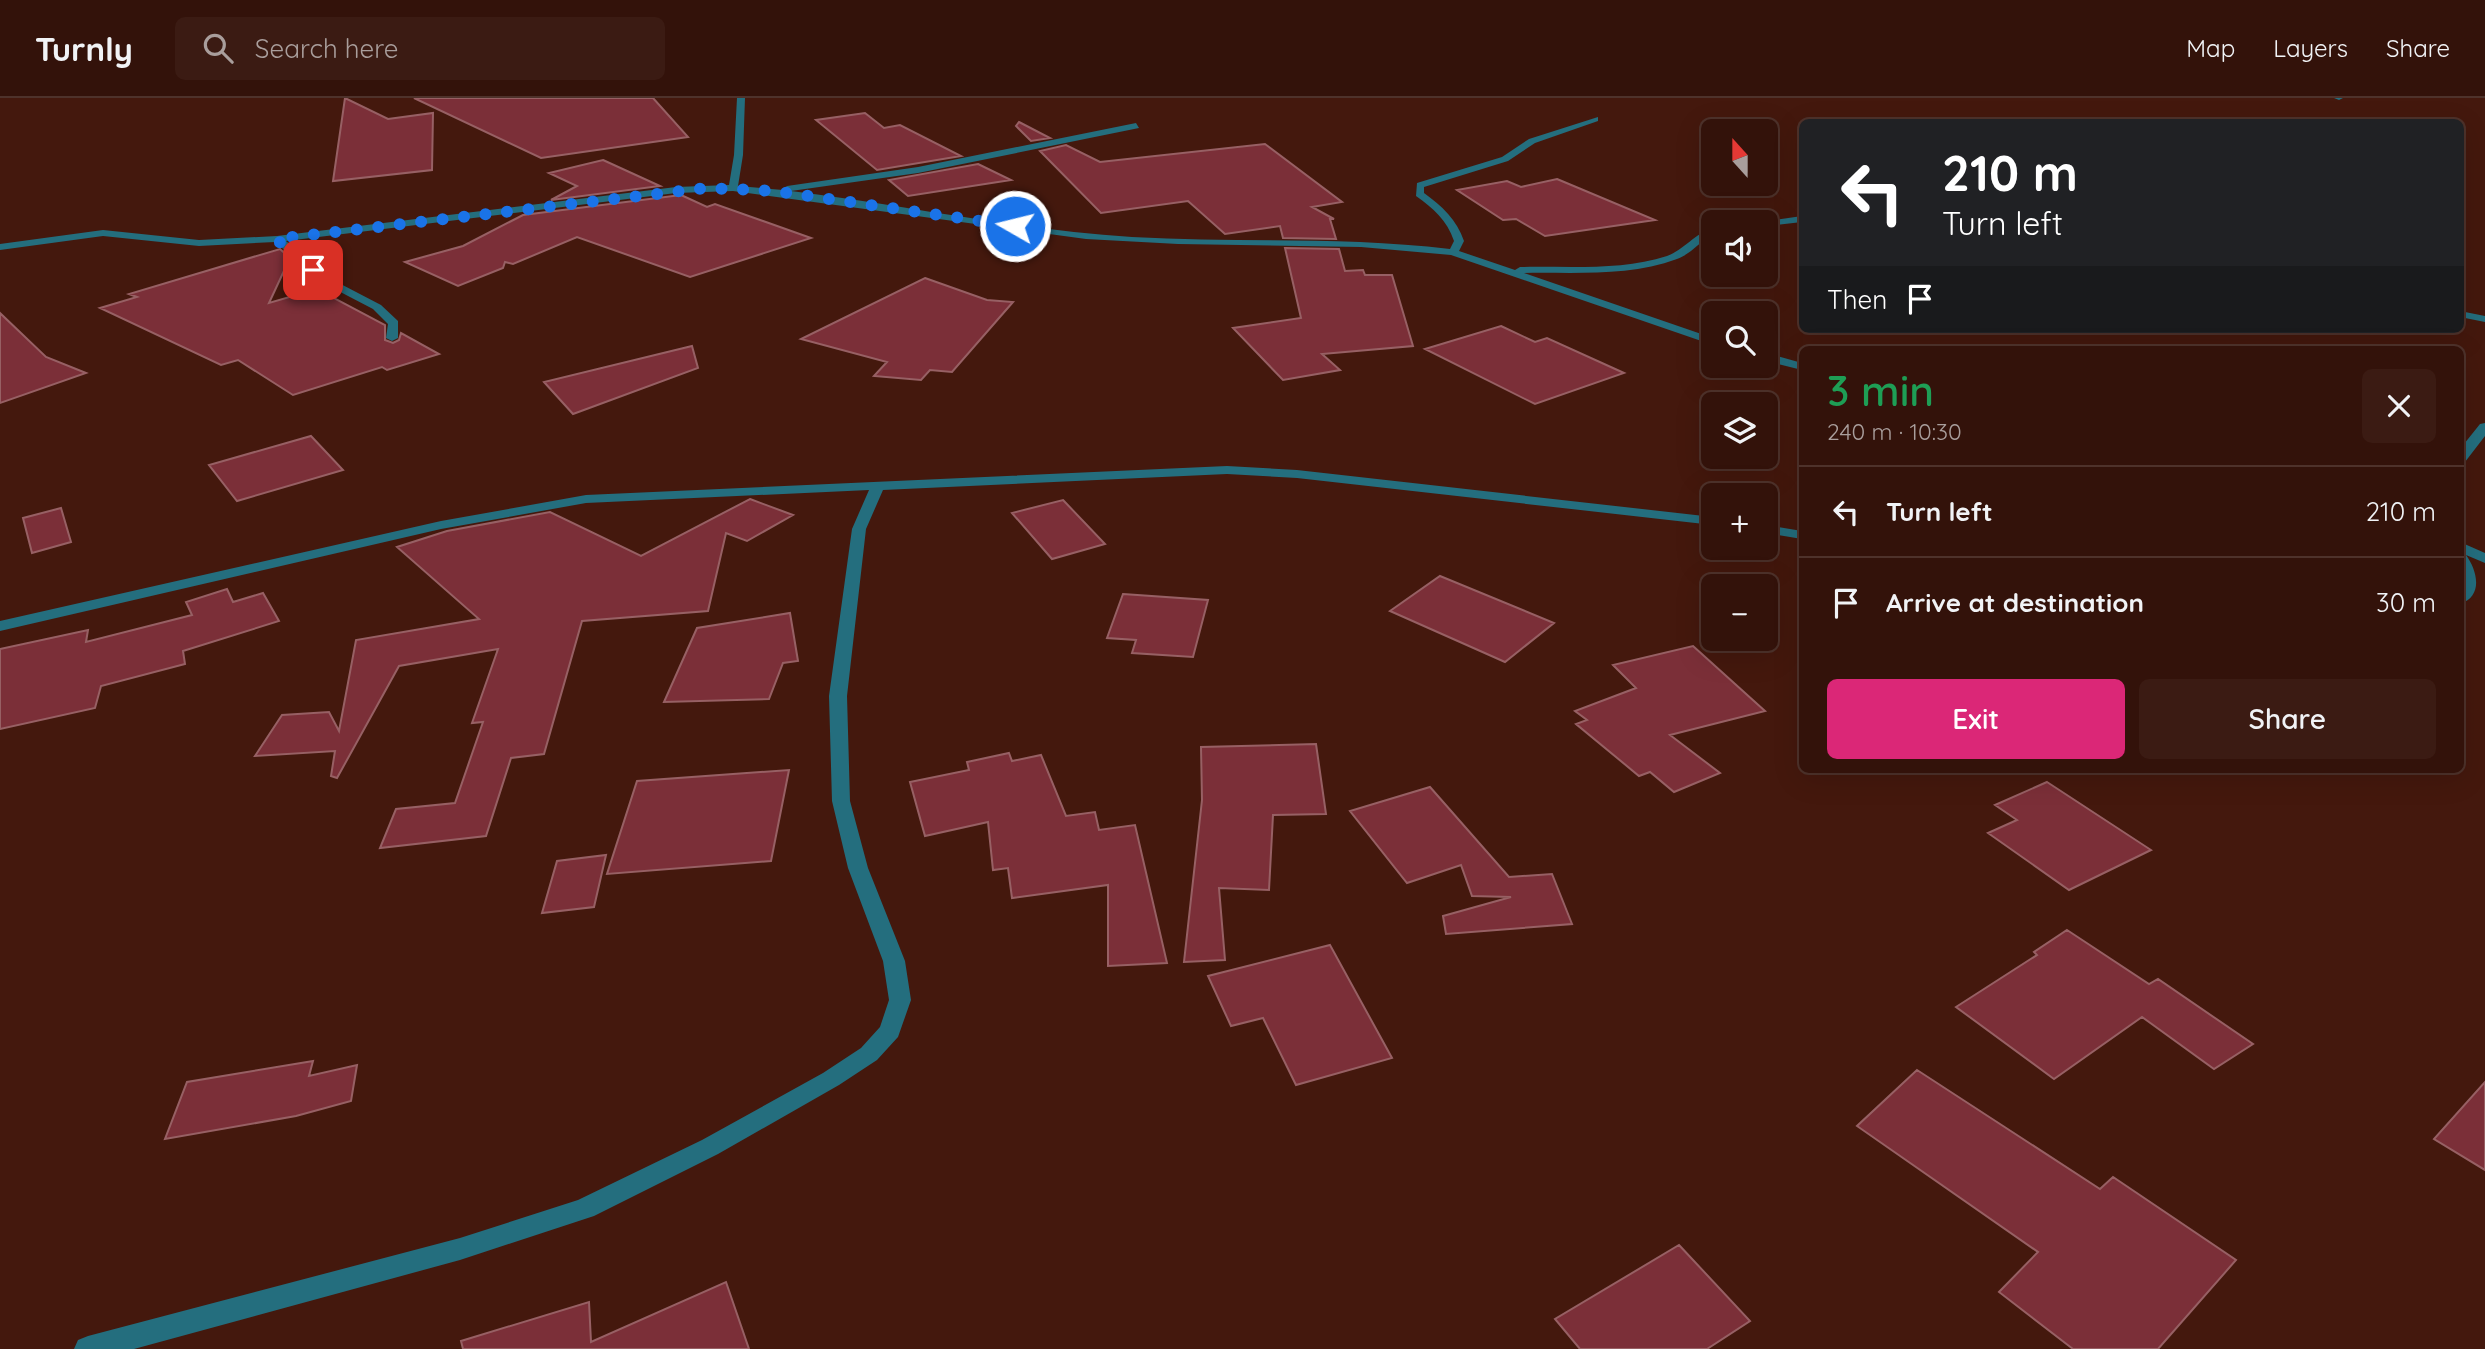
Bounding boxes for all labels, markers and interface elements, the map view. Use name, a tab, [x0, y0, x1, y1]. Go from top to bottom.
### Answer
search box	[175, 17, 665, 80]
text: Turnly	[35, 28, 133, 69]
icon: search	[199, 29, 237, 67]
text: Search here	[255, 32, 398, 65]
text: Map	[2186, 33, 2235, 63]
text: Layers	[2273, 33, 2348, 63]
text: Share	[2386, 33, 2450, 63]
north arrow	[1701, 119, 1778, 196]
map controls	[1701, 119, 1778, 651]
text: 210 m	[1942, 142, 2078, 203]
icon: left	[1827, 147, 1918, 238]
position arrow	[978, 189, 1052, 263]
text: Turn left	[1942, 203, 2063, 243]
button: sound	[1701, 210, 1778, 287]
pin	[283, 240, 343, 300]
icon: arrive	[294, 251, 332, 289]
icon: arrive	[1901, 280, 1939, 318]
text: Then	[1827, 283, 1887, 316]
button: search	[1701, 301, 1778, 378]
text: 3 min	[1827, 364, 1934, 417]
button: close	[2362, 369, 2436, 443]
button: layers	[1701, 392, 1778, 469]
text: 240 m · 10:30	[1827, 417, 1962, 446]
button: +	[1701, 483, 1778, 560]
icon: left	[1827, 493, 1865, 531]
text: Turn left	[1886, 495, 1993, 528]
text: 210 m	[2366, 495, 2436, 528]
button: −	[1701, 574, 1778, 651]
icon: arrive	[1827, 584, 1865, 622]
text: Arrive at destination	[1886, 586, 2144, 619]
text: 30 m	[2376, 586, 2436, 619]
button: Exit	[1827, 679, 2125, 759]
button: Share	[2139, 679, 2436, 759]

